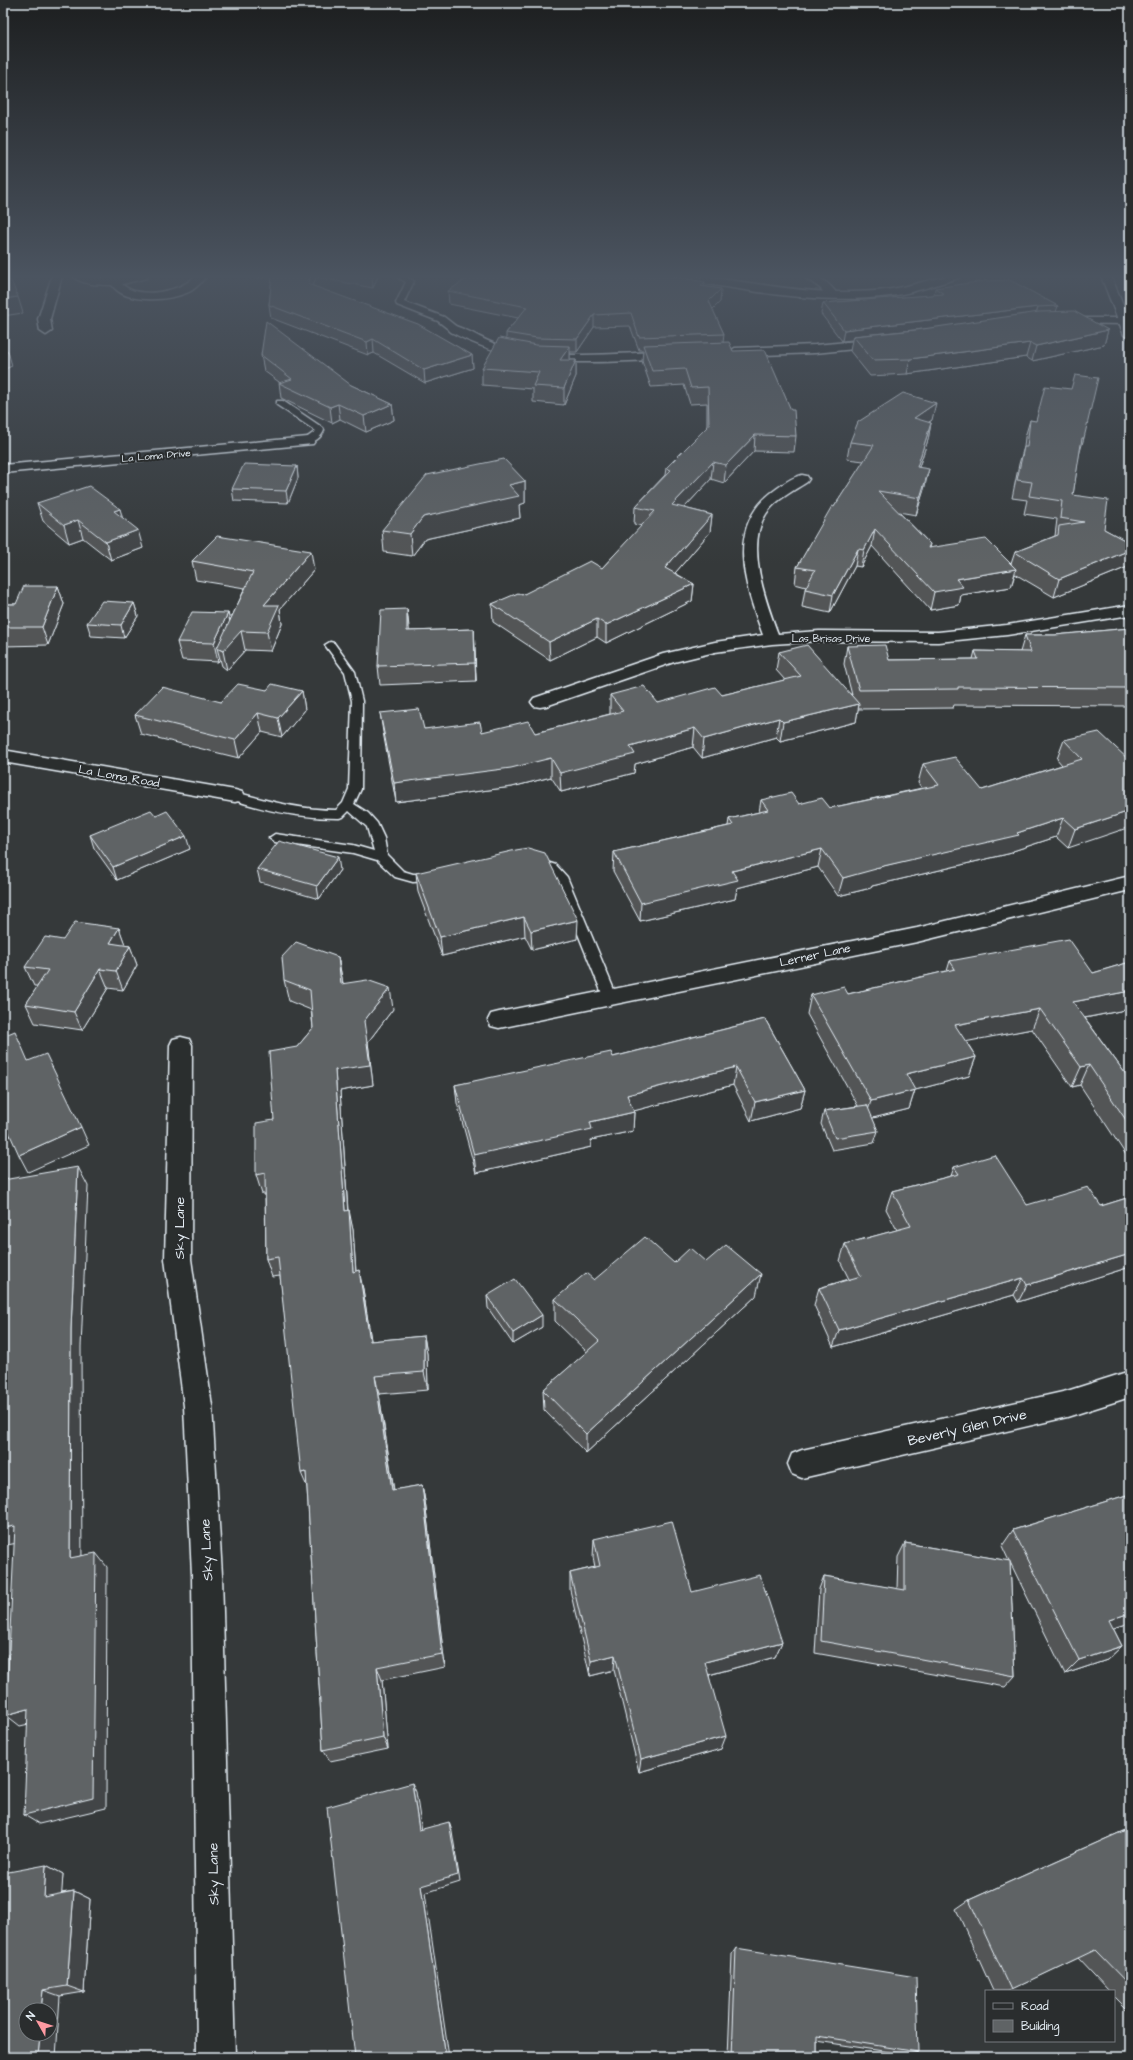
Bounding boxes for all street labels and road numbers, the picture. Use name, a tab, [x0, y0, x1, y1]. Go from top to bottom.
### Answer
street label: La Loma Drive	[121, 446, 192, 466]
street label: Las Brisas Drive	[792, 632, 871, 646]
street label: La Loma Road	[77, 761, 161, 792]
street label: Lerner Lane	[778, 940, 853, 971]
street label: Sky Lane	[170, 1196, 190, 1259]
street label: Beverly Glen Drive	[906, 1404, 1029, 1451]
street label: Sky Lane	[195, 1518, 219, 1582]
street label: Sky Lane	[203, 1842, 225, 1905]

